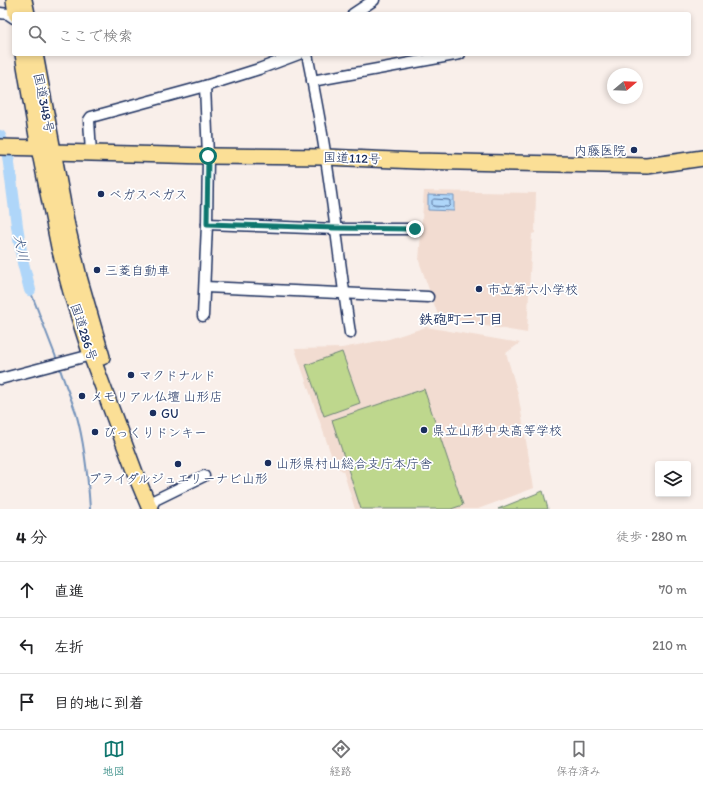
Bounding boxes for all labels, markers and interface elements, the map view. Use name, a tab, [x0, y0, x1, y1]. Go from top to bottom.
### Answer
search box	[12, 12, 691, 56]
icon: search	[26, 23, 48, 45]
text: ここで検索	[58, 27, 133, 45]
north arrow	[607, 68, 643, 104]
street label: 国道348号	[31, 72, 57, 134]
place label: 内藤医院	[574, 143, 626, 158]
marker: 内藤医院	[629, 145, 639, 155]
route start	[199, 147, 217, 165]
street label: 国道112号	[323, 149, 381, 167]
place label: ベガスベガス	[109, 187, 188, 202]
marker: ベガスベガス	[96, 189, 106, 199]
route end	[406, 220, 424, 238]
water label: 犬川	[10, 233, 32, 263]
place label: 三菱自動車	[105, 263, 170, 278]
marker: 三菱自動車	[92, 265, 102, 275]
place label: 市立第六小学校	[487, 282, 578, 297]
marker: 市立第六小学校	[474, 284, 484, 294]
street label: 国道286号	[68, 301, 100, 363]
district label: 鉄砲町二丁目	[419, 311, 503, 328]
place label: マクドナルド	[139, 368, 216, 383]
marker: マクドナルド	[126, 370, 136, 380]
place label: メモリアル仏壇 山形店	[90, 389, 222, 404]
marker: メモリアル仏壇 山形店	[77, 391, 87, 401]
place label: GU	[161, 406, 179, 421]
marker: GU	[148, 408, 158, 418]
place label: 県立山形中央高等学校	[432, 423, 562, 438]
place label: びっくりドンキー	[103, 425, 207, 440]
marker: 県立山形中央高等学校	[419, 425, 429, 435]
marker: びっくりドンキー	[90, 427, 100, 437]
place label: 山形県村山総合支庁本庁舎	[276, 456, 432, 471]
marker: 山形県村山総合支庁本庁舎	[263, 458, 273, 468]
marker: ブライダルジュエリーナビ山形	[173, 459, 183, 469]
map controls	[655, 461, 691, 497]
button: layers	[655, 461, 691, 497]
place label: ブライダルジュエリーナビ山形	[88, 471, 268, 486]
text: 4 分	[16, 527, 47, 547]
text: 徒歩 · 280 m	[616, 529, 687, 544]
icon: ahead	[16, 579, 38, 601]
text: 直進	[54, 582, 84, 600]
text: 70 m	[659, 582, 687, 597]
icon: left	[16, 635, 38, 657]
text: 左折	[54, 638, 84, 656]
text: 210 m	[652, 638, 687, 653]
icon: arrive	[16, 691, 38, 713]
text: 目的地に到着	[54, 694, 144, 712]
tab: 地図	[103, 738, 125, 778]
tab: 経路	[330, 738, 352, 778]
tab: 保存済み	[557, 738, 601, 778]

